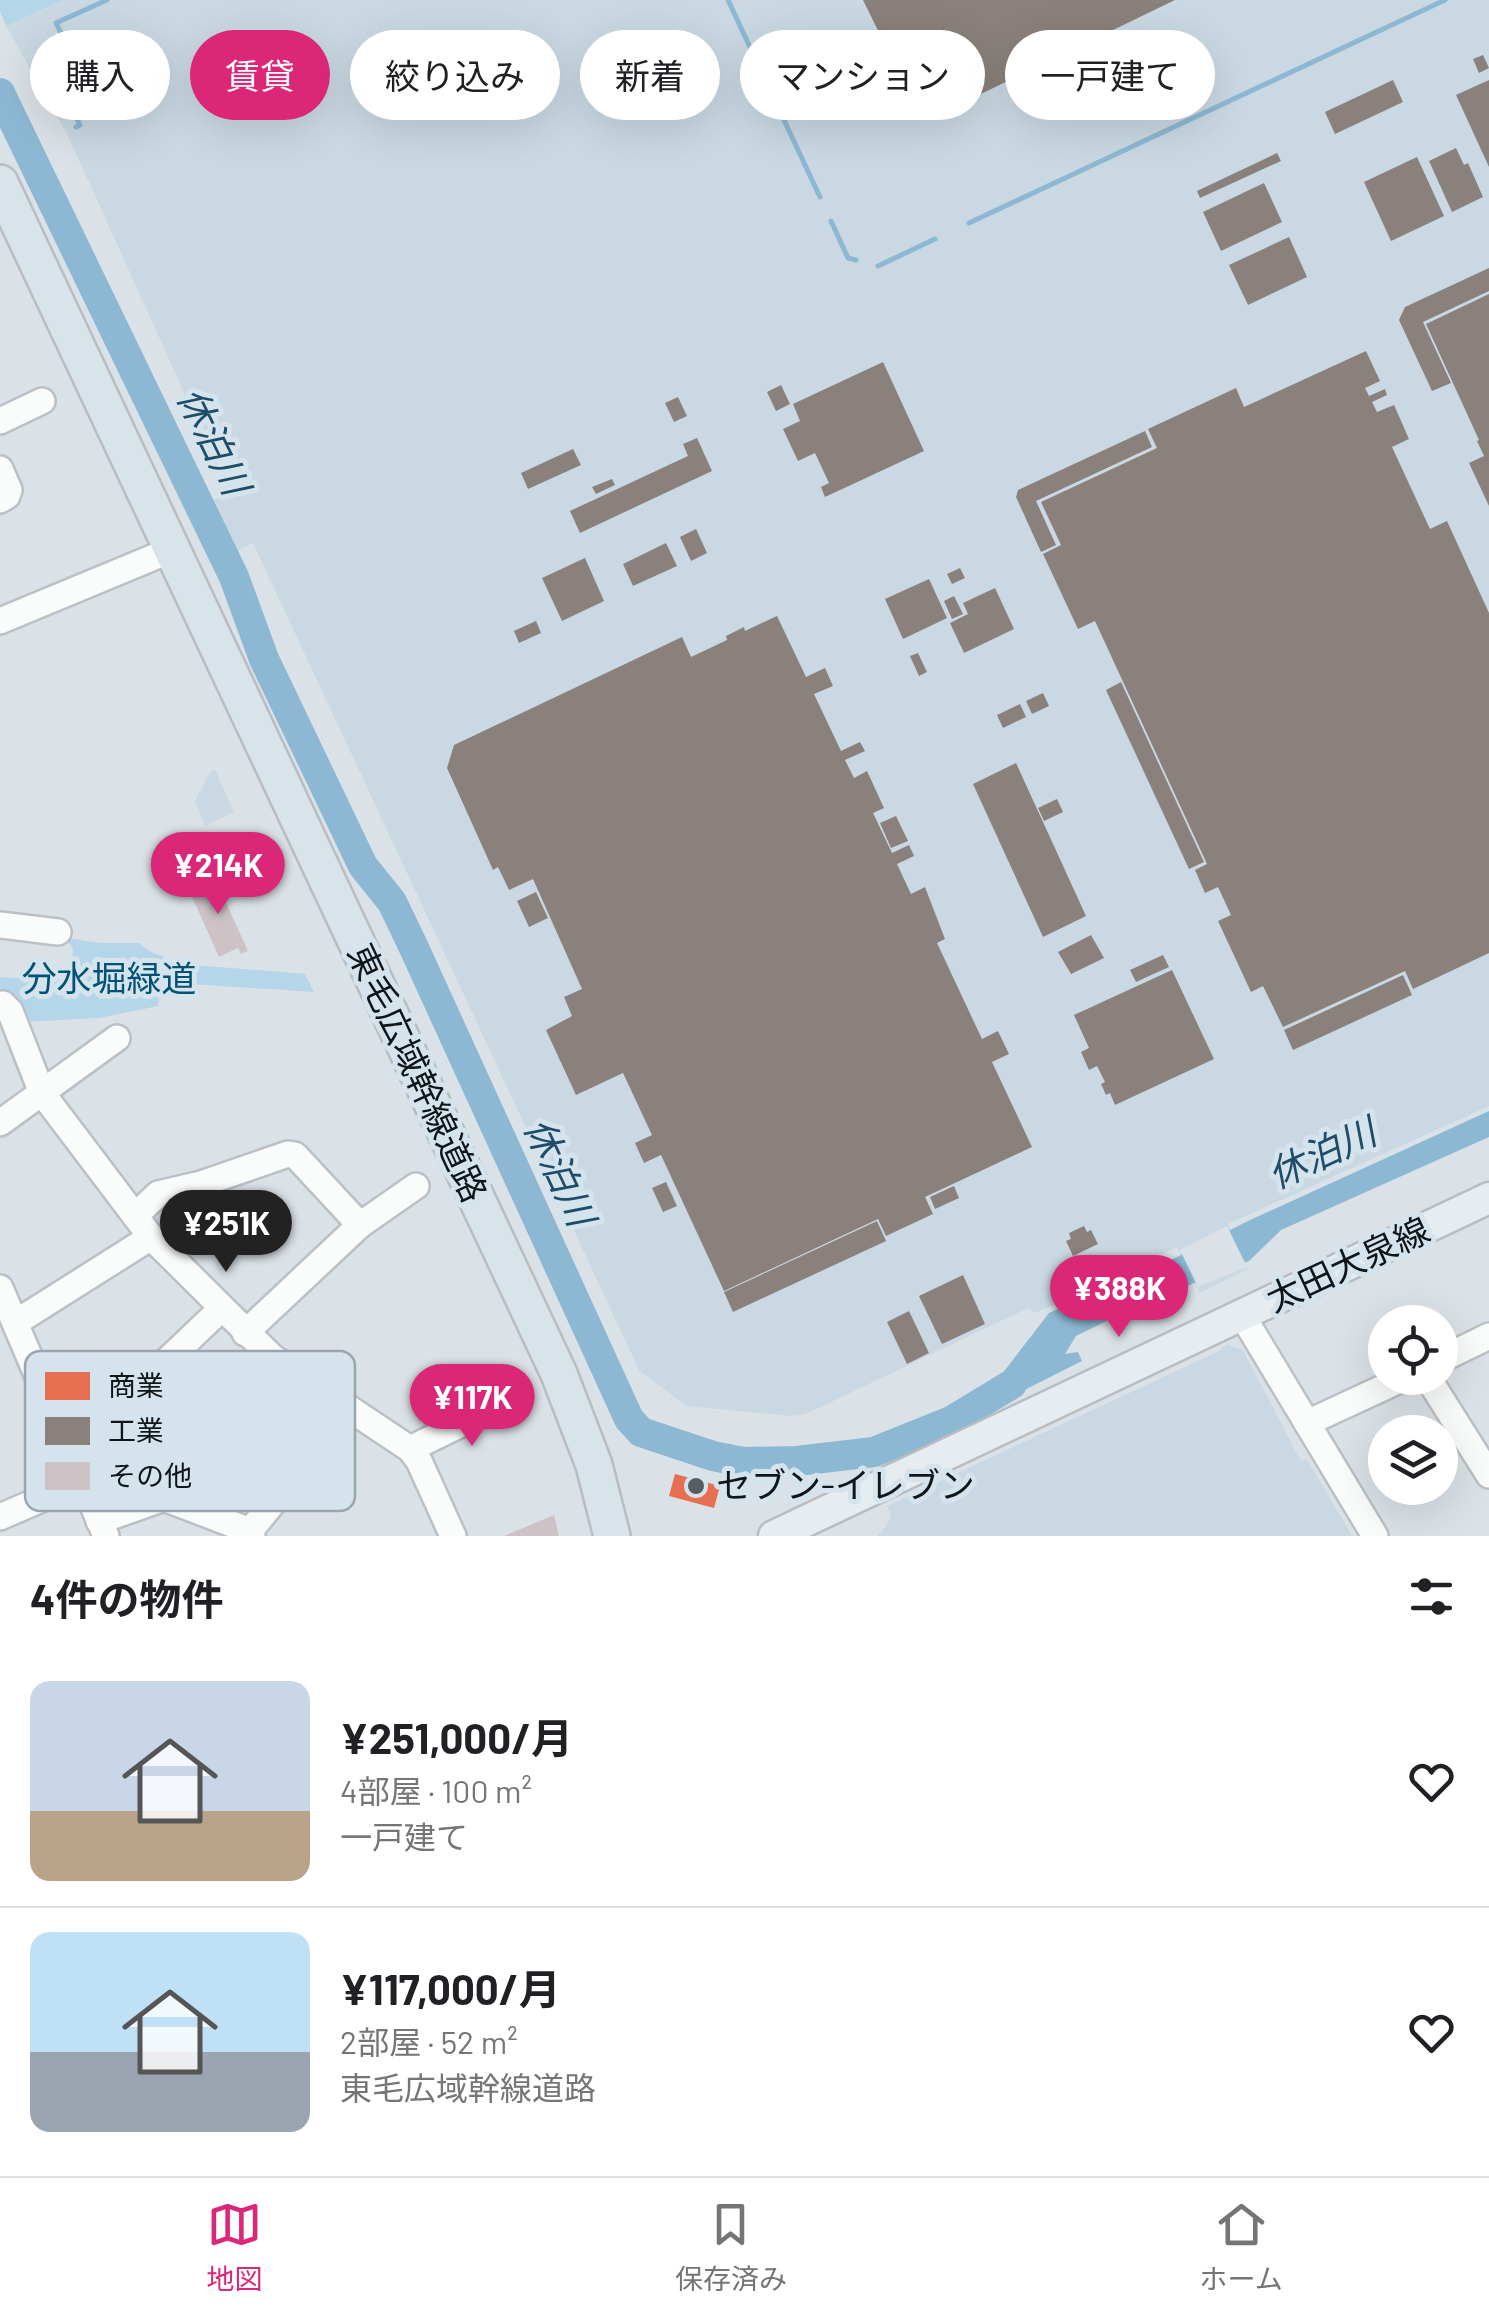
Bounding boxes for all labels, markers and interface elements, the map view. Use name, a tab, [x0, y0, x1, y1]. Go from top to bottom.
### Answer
chip: 購入	[30, 30, 170, 120]
chip: 賃貸	[190, 30, 330, 120]
chip: 絞り込み	[350, 30, 560, 120]
chip: 新着	[580, 30, 720, 120]
chip: マンション	[740, 30, 985, 120]
chip: 一戸建て	[1005, 30, 1215, 120]
water label: 休泊川	[169, 379, 262, 505]
pin: ¥214K	[148, 832, 288, 917]
text: ¥214K	[173, 845, 263, 883]
street label: 東毛広域幹線道路	[341, 936, 497, 1208]
park label: 分水堀緑道	[21, 956, 197, 998]
water label: 休泊川	[1260, 1106, 1386, 1197]
water label: 休泊川	[516, 1110, 607, 1236]
pin: ¥251K	[156, 1190, 296, 1275]
text: ¥251K	[182, 1203, 270, 1241]
street label: 太田大泉線	[1259, 1207, 1435, 1319]
pin: ¥388K	[1049, 1255, 1189, 1340]
text: ¥388K	[1072, 1268, 1166, 1306]
map controls	[1368, 1305, 1458, 1505]
button: locate	[1368, 1305, 1458, 1395]
legend	[25, 1351, 355, 1511]
pin: ¥117K	[402, 1364, 542, 1449]
text: 商業	[108, 1368, 164, 1402]
text: ¥117K	[432, 1377, 512, 1415]
text: 工業	[108, 1413, 164, 1447]
button: layers	[1368, 1415, 1458, 1505]
text: その他	[108, 1458, 192, 1492]
place label: セブン-イレブン	[716, 1463, 975, 1505]
marker: セブン-イレブン	[685, 1475, 707, 1497]
icon: filters	[1404, 1569, 1459, 1624]
text: 4件の物件	[30, 1573, 223, 1623]
text: ¥251,000/月	[340, 1712, 573, 1762]
icon: home	[110, 1721, 230, 1841]
icon: heart	[1404, 1754, 1459, 1809]
text: 4部屋 · 100 m²	[340, 1771, 532, 1809]
text: 一戸建て	[340, 1817, 468, 1855]
text: ¥117,000/月	[340, 1963, 561, 2013]
icon: home	[110, 1972, 230, 2092]
icon: heart	[1404, 2005, 1459, 2060]
text: 2部屋 · 52 m²	[340, 2022, 518, 2060]
text: 東毛広域幹線道路	[340, 2068, 596, 2106]
tab: 地図	[206, 2197, 262, 2297]
tab: 保存済み	[675, 2197, 787, 2297]
tab: ホーム	[1200, 2197, 1283, 2297]

